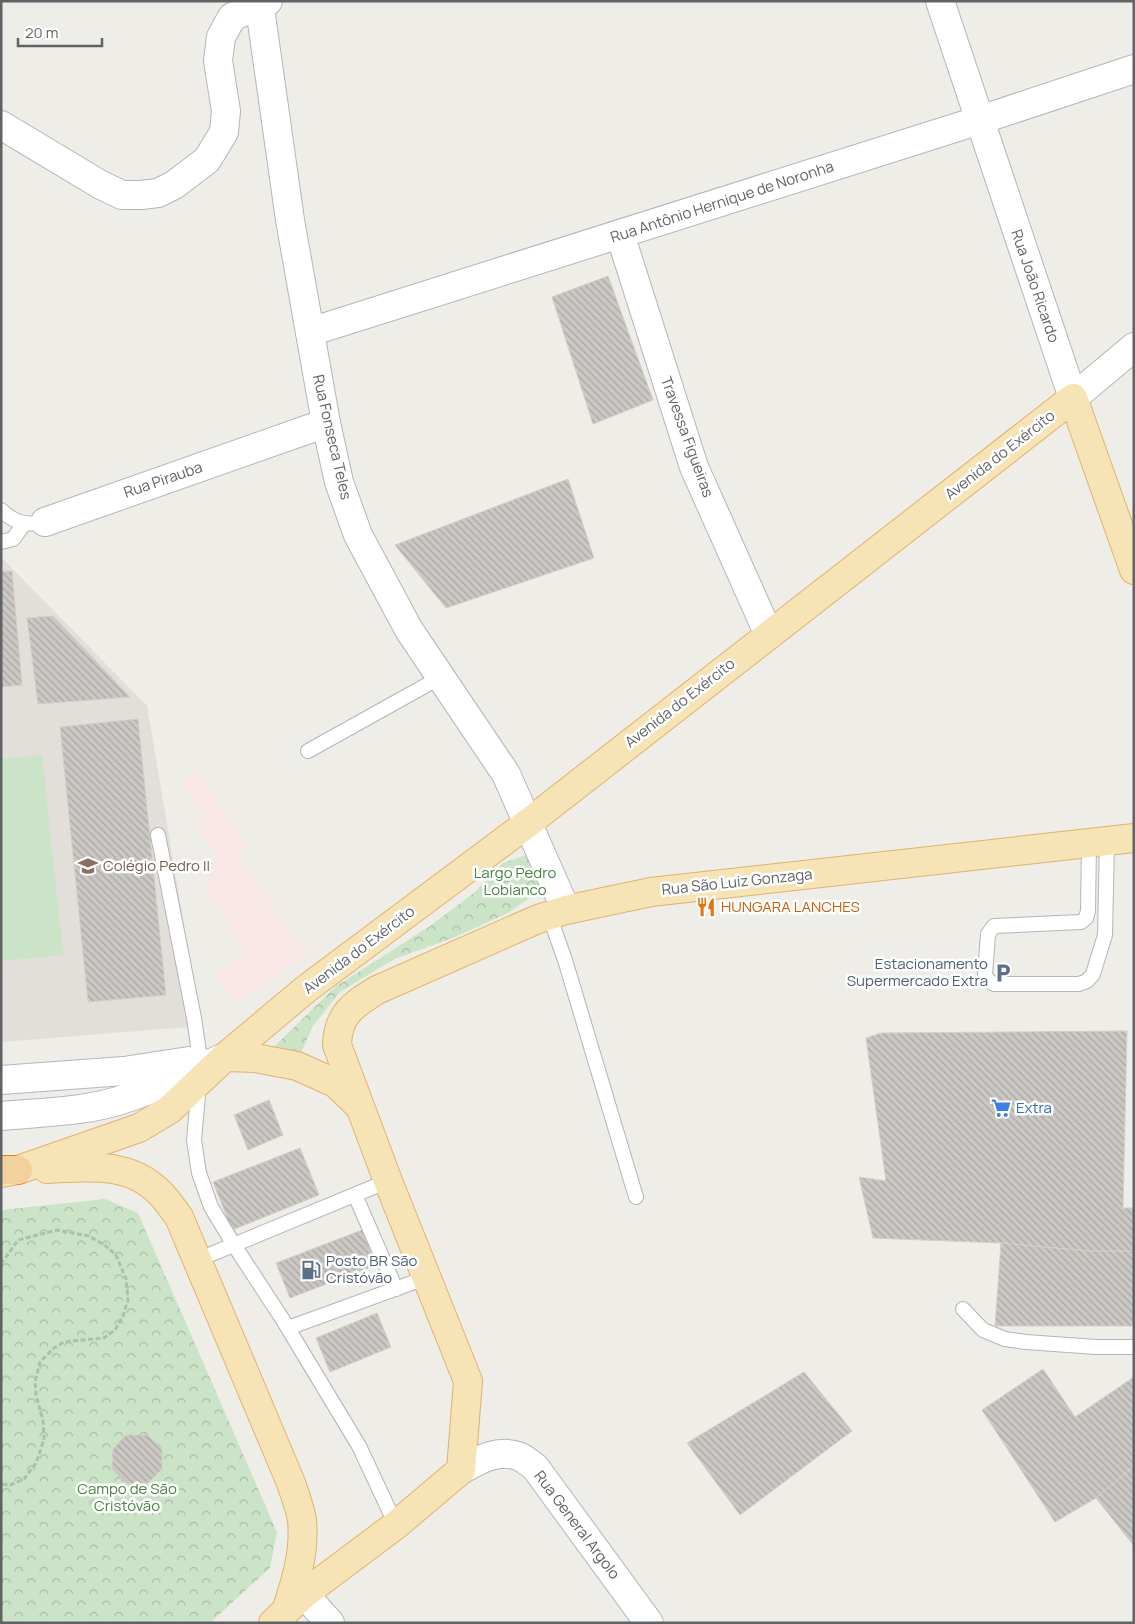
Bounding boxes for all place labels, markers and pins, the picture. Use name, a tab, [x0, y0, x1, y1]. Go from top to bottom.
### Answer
school or university icon: Colégio Pedro II	[77, 855, 99, 877]
place label: Colégio Pedro II	[103, 855, 210, 876]
restaurant icon: HUNGARA LANCHES	[695, 896, 717, 918]
place label: HUNGARA LANCHES	[721, 896, 860, 917]
place label: Estacionamento Supermercado Extra	[847, 953, 988, 991]
parking icon: Estacionamento Supermercado Extra	[992, 962, 1014, 984]
supermarket icon: Extra	[990, 1097, 1012, 1119]
place label: Extra	[1016, 1097, 1052, 1118]
place label: Posto BR São Cristóvão	[326, 1250, 417, 1288]
fuel station icon: Posto BR São Cristóvão	[300, 1259, 322, 1281]

